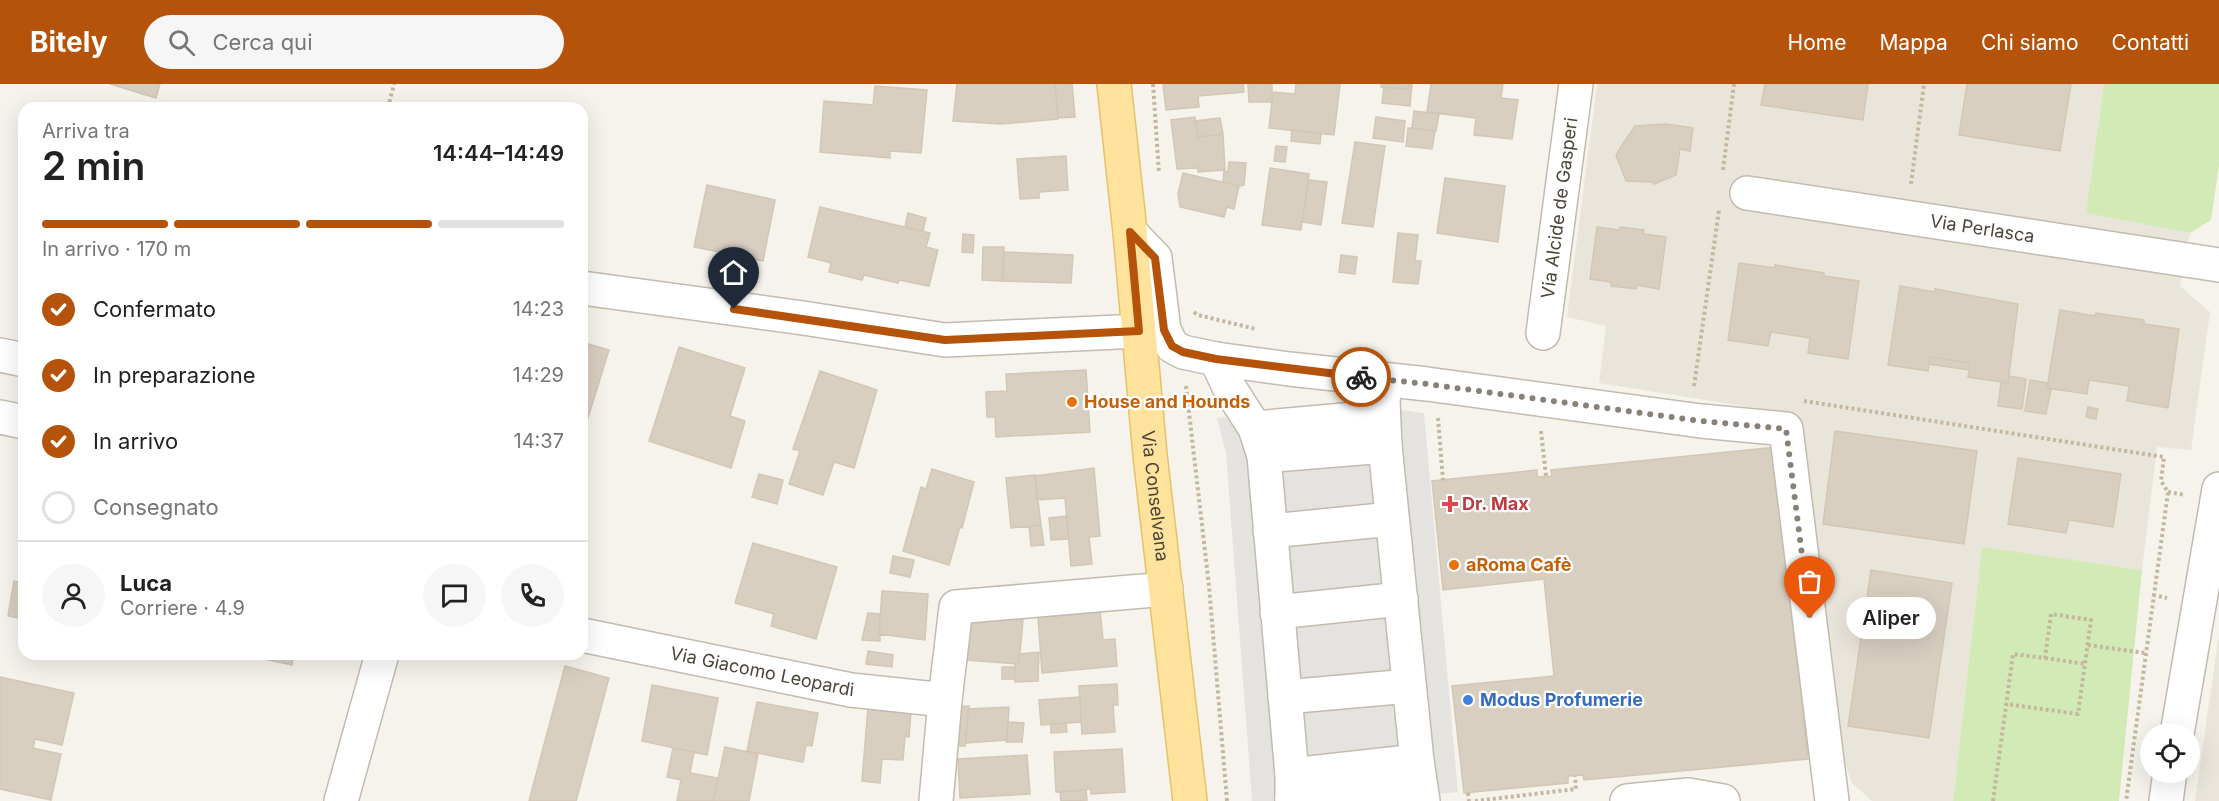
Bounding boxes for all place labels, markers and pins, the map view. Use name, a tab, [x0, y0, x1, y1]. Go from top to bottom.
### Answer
pin	[708, 247, 759, 309]
place label: House and Hounds	[1084, 391, 1250, 412]
marker: House and Hounds	[1065, 395, 1079, 409]
place label: Dr. Max	[1462, 493, 1529, 514]
marker: Dr. Max	[1443, 497, 1457, 511]
place label: aRoma Cafè	[1466, 554, 1572, 575]
pin	[1784, 556, 1835, 618]
marker: aRoma Cafè	[1447, 558, 1461, 572]
callout: Aliper	[1846, 597, 1936, 639]
place label: Modus Profumerie	[1480, 689, 1643, 710]
marker: Modus Profumerie	[1461, 693, 1475, 707]

